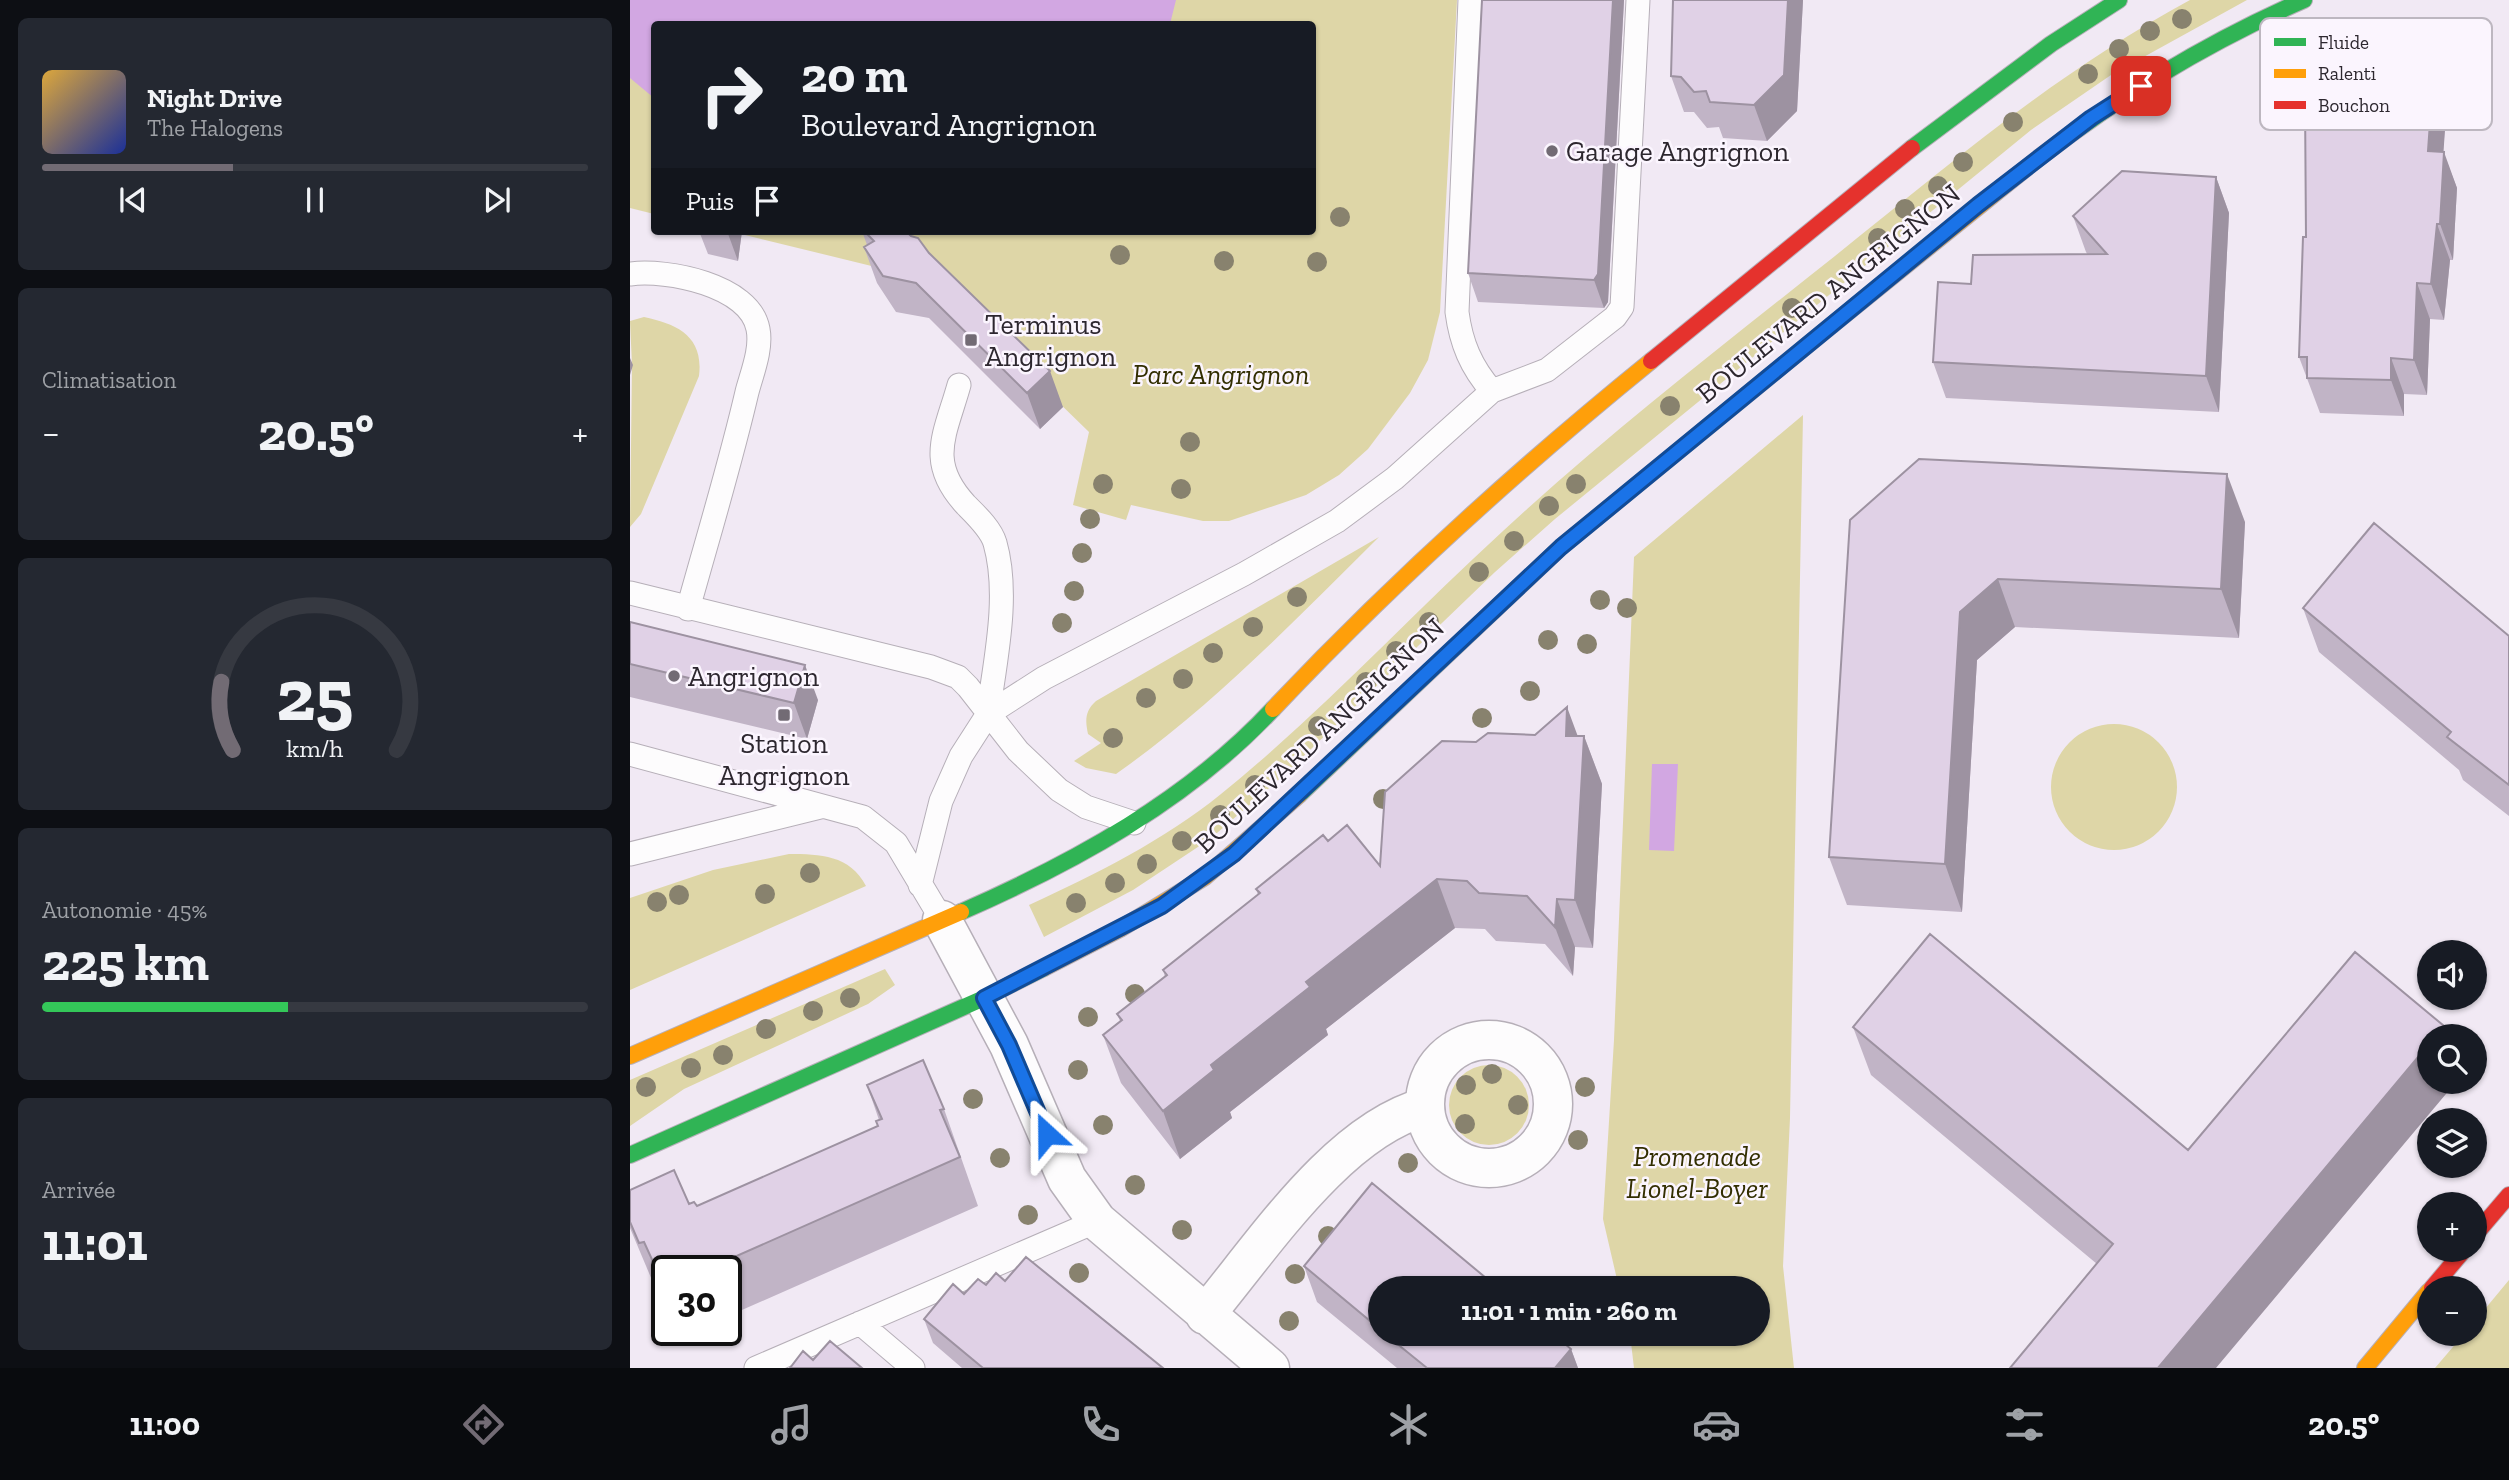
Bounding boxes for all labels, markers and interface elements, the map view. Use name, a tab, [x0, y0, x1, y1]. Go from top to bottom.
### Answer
legend	[2260, 18, 2492, 130]
text: Fluide	[2318, 31, 2369, 54]
text: 20 m	[801, 46, 908, 105]
icon: right	[686, 49, 777, 140]
pin	[2111, 56, 2171, 116]
text: Ralenti	[2318, 62, 2376, 85]
icon: arrive	[2122, 67, 2160, 105]
text: Night Drive	[147, 82, 282, 114]
text: Bouchon	[2318, 94, 2390, 117]
text: Boulevard Angrignon	[801, 106, 1096, 144]
text: The Halogens	[147, 114, 283, 142]
place label: Garage Angrignon	[1566, 135, 1789, 168]
marker: Garage Angrignon	[1544, 143, 1560, 159]
street label: BOULEVARD ANGRIGNON	[1690, 177, 1967, 410]
icon: previous	[114, 181, 152, 219]
icon: pause	[296, 181, 334, 219]
icon: next	[478, 181, 516, 219]
icon: arrive	[748, 182, 786, 220]
text: Puis	[686, 185, 734, 217]
place label: Terminus Angrignon	[985, 308, 1116, 373]
marker: Terminus Angrignon	[963, 332, 979, 348]
park label: Parc Angrignon	[1133, 358, 1309, 391]
text: Climatisation	[42, 366, 176, 394]
text: 20.5°	[258, 401, 374, 463]
text: −	[42, 410, 60, 456]
text: +	[572, 410, 588, 456]
street label: BOULEVARD ANGRIGNON	[1187, 611, 1451, 860]
text: 25	[276, 651, 354, 739]
place label: Angrignon	[688, 660, 819, 693]
marker: Angrignon	[666, 668, 682, 684]
marker: Station Angrignon	[776, 707, 792, 723]
place label: Station Angrignon	[719, 727, 849, 792]
text: km/h	[286, 733, 344, 763]
text: Autonomie · 45%	[42, 896, 207, 924]
text: 225 km	[42, 931, 209, 993]
map controls	[2417, 940, 2487, 1346]
button: sound	[2417, 940, 2487, 1010]
button: search	[2417, 1024, 2487, 1094]
position arrow	[1010, 1097, 1084, 1171]
button: layers	[2417, 1108, 2487, 1178]
park label: Promenade Lionel-Boyer	[1626, 1140, 1768, 1205]
text: Arrivée	[42, 1176, 115, 1204]
button: +	[2417, 1192, 2487, 1262]
text: 11:01	[42, 1211, 148, 1273]
speed limit sign: 30	[651, 1255, 742, 1346]
button: −	[2417, 1276, 2487, 1346]
text: 11:01 · 1 min · 260 m	[1461, 1295, 1677, 1327]
icon: directions	[459, 1400, 508, 1449]
icon: music	[767, 1400, 816, 1449]
icon: phone	[1076, 1400, 1125, 1449]
icon: climate	[1384, 1400, 1433, 1449]
icon: car	[1692, 1400, 1741, 1449]
icon: filters	[2000, 1400, 2049, 1449]
text: 11:00	[130, 1405, 200, 1443]
text: 20.5°	[2308, 1405, 2379, 1443]

